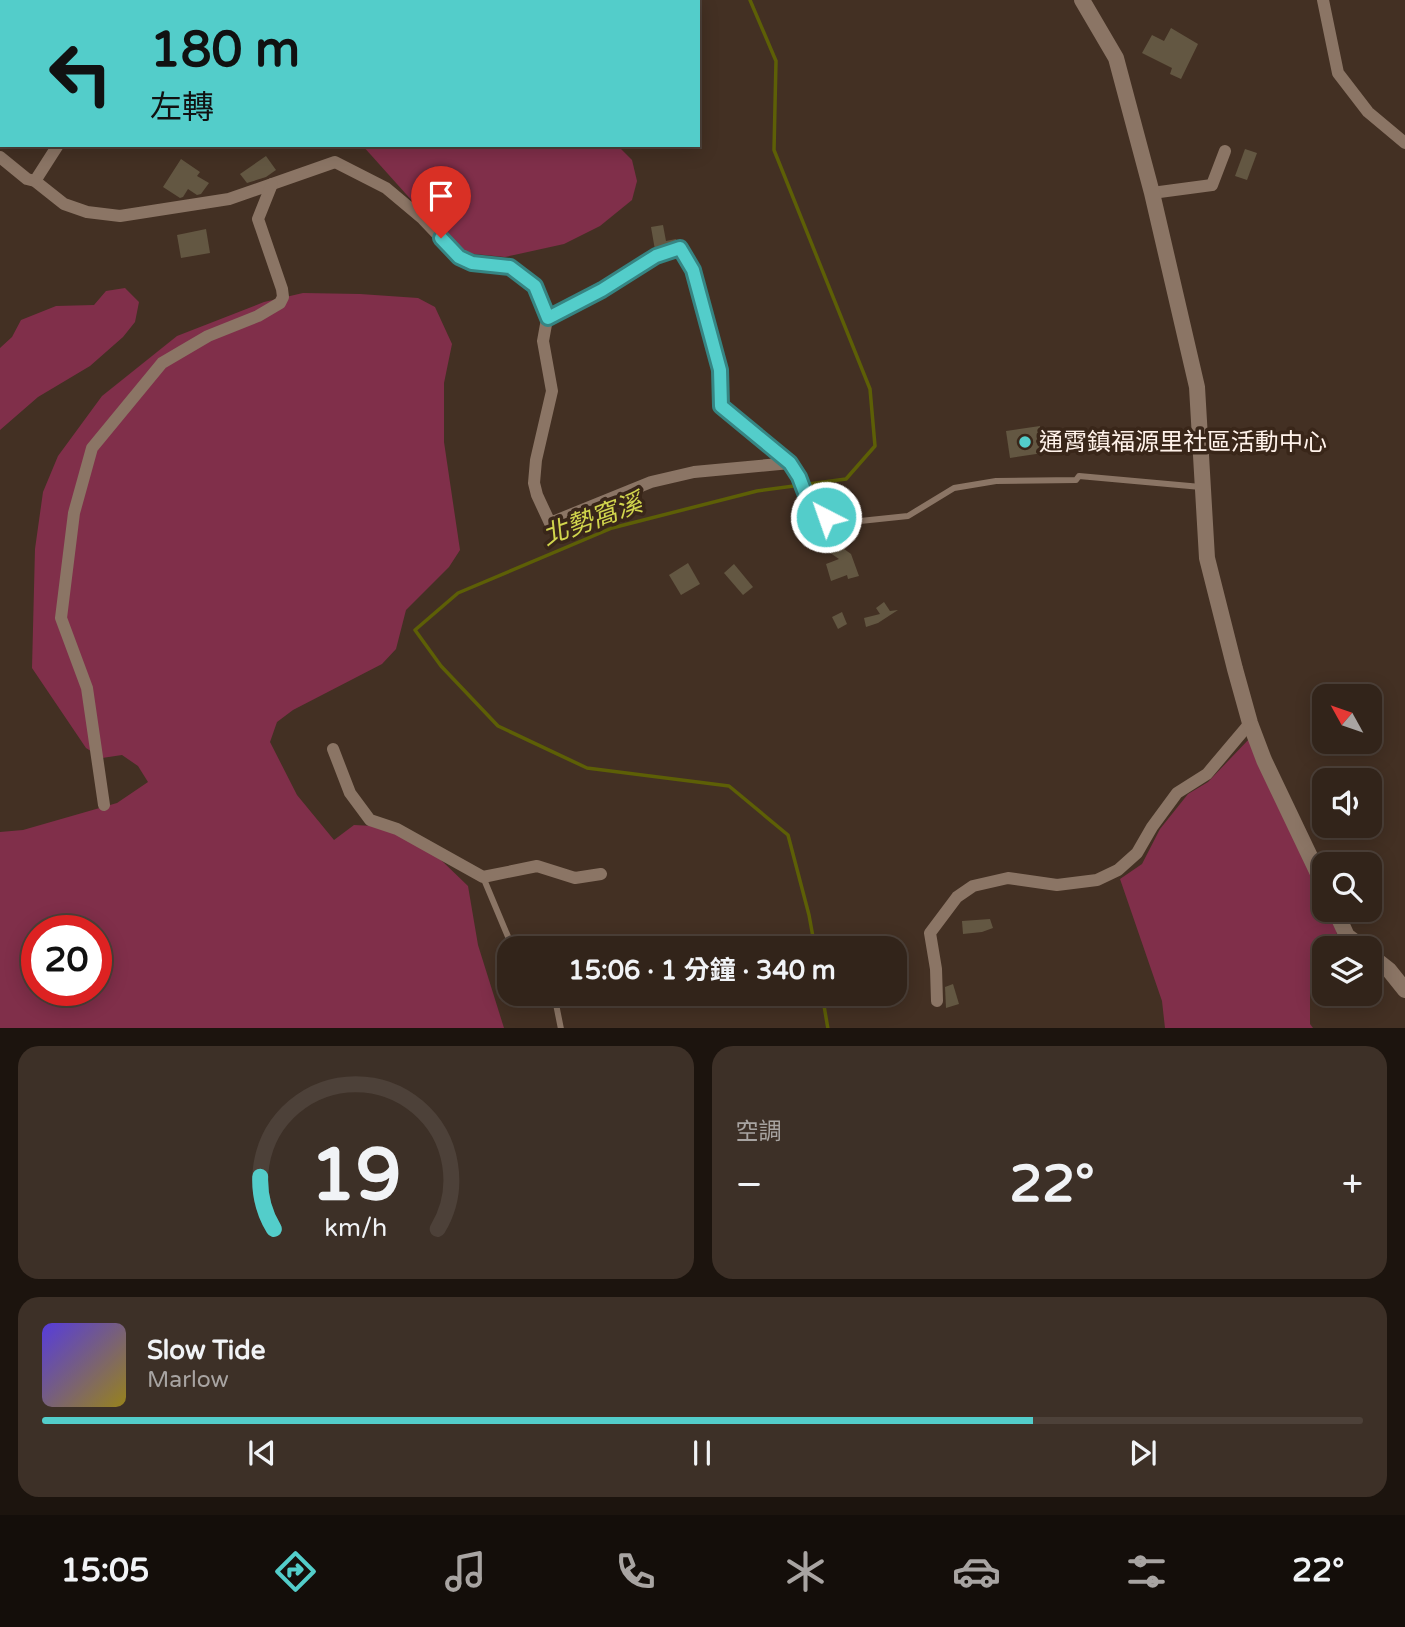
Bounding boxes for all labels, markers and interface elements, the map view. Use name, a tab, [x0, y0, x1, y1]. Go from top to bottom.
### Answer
text: 180 m	[150, 21, 300, 80]
icon: left	[35, 28, 126, 119]
text: 左轉	[150, 89, 214, 127]
pin	[411, 166, 471, 238]
icon: arrive	[422, 177, 460, 215]
place label: 通霄鎮福源里社區活動中心	[1039, 428, 1327, 457]
marker: 通霄鎮福源里社區活動中心	[1017, 434, 1033, 450]
position arrow	[789, 480, 863, 554]
water label: 北勢窩溪	[538, 486, 650, 552]
north arrow	[1312, 684, 1382, 754]
map controls	[1312, 684, 1382, 1006]
button: sound	[1312, 768, 1382, 838]
button: search	[1312, 852, 1382, 922]
speed limit sign: 20	[21, 915, 112, 1006]
button: layers	[1312, 936, 1382, 1006]
text: 15:06 · 1 分鐘 · 340 m	[568, 955, 836, 986]
text: 空調	[736, 1118, 782, 1146]
text: 19	[310, 1132, 401, 1220]
text: 22°	[1010, 1153, 1095, 1216]
text: −	[736, 1162, 763, 1208]
text: +	[1342, 1162, 1363, 1208]
text: km/h	[324, 1212, 387, 1242]
text: Slow Tide	[147, 1335, 265, 1366]
text: Marlow	[147, 1366, 229, 1394]
icon: previous	[243, 1434, 281, 1472]
icon: pause	[683, 1434, 721, 1472]
icon: next	[1124, 1434, 1162, 1472]
icon: directions	[271, 1547, 320, 1596]
icon: music	[441, 1547, 490, 1596]
icon: phone	[611, 1547, 660, 1596]
icon: climate	[781, 1547, 830, 1596]
icon: car	[952, 1547, 1001, 1596]
icon: filters	[1122, 1547, 1171, 1596]
text: 15:05	[61, 1552, 149, 1590]
text: 22°	[1292, 1552, 1344, 1590]

